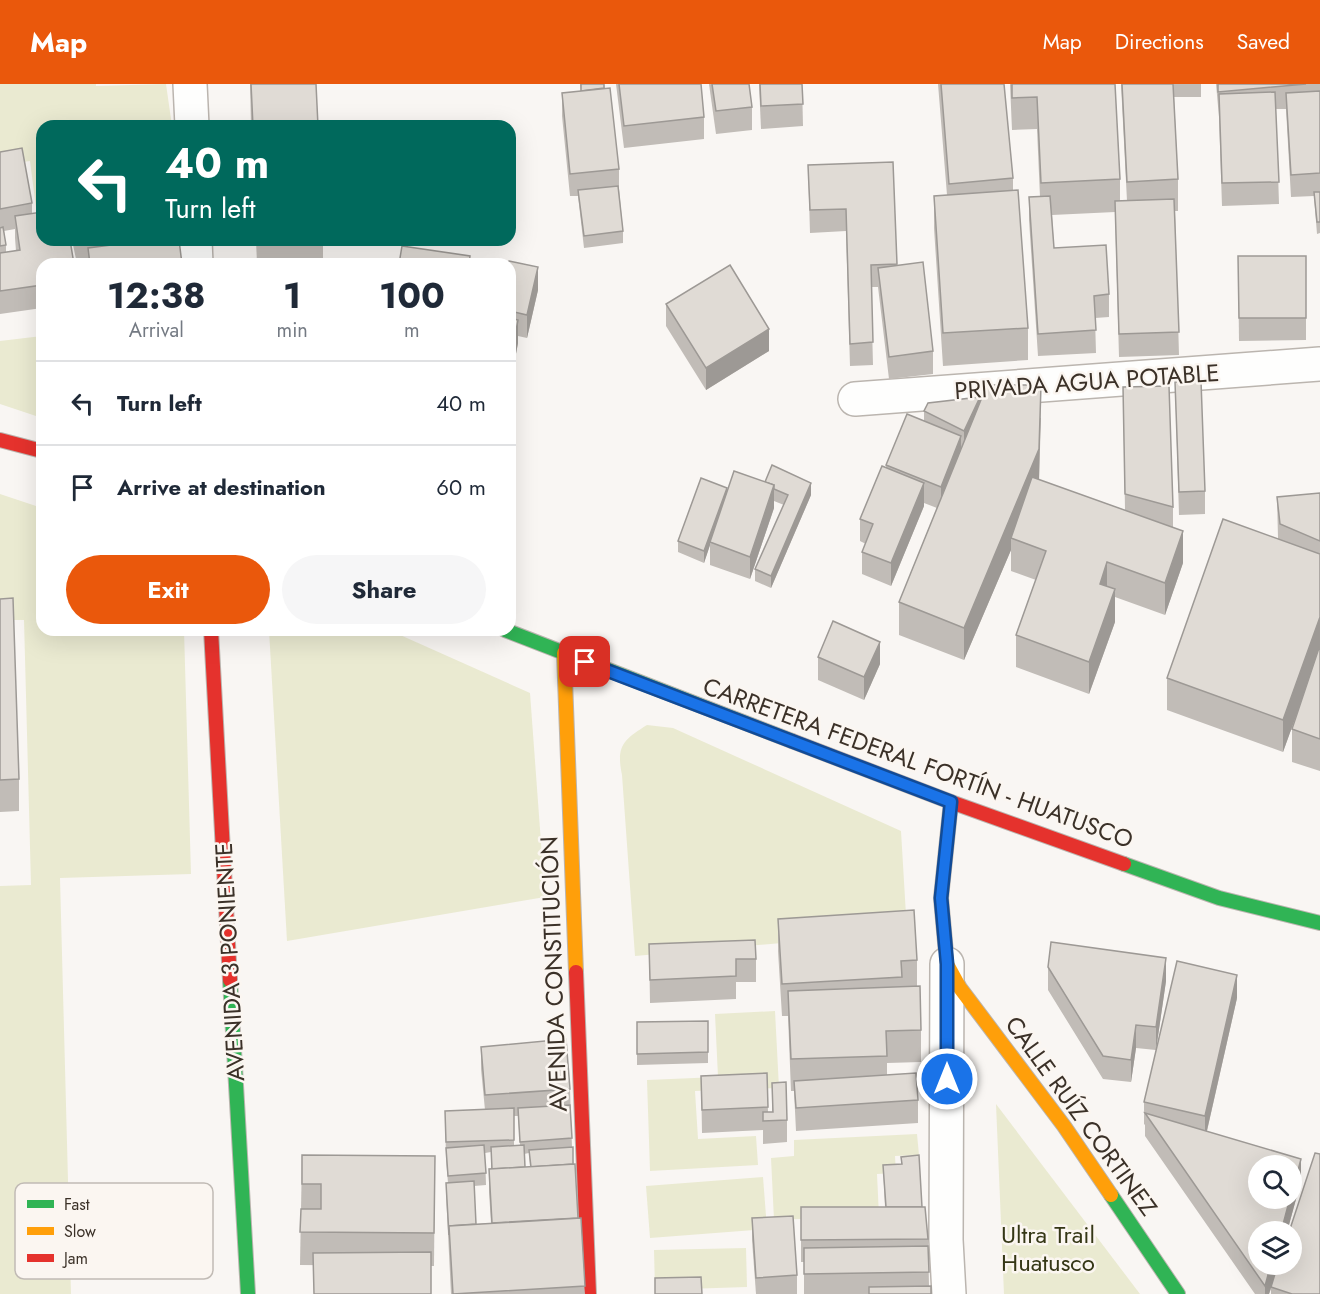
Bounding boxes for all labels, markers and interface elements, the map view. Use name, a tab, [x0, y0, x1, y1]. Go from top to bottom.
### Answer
text: Map	[30, 22, 87, 63]
text: Map	[1043, 27, 1082, 57]
text: Directions	[1115, 27, 1204, 57]
text: Saved	[1237, 27, 1290, 57]
text: 40 m	[165, 133, 269, 194]
icon: left	[66, 144, 144, 222]
text: Turn left	[165, 189, 255, 228]
text: 12:38	[107, 269, 206, 321]
text: 1	[283, 269, 301, 321]
text: 100	[379, 269, 445, 321]
text: Arrival	[129, 316, 184, 345]
text: min	[277, 316, 308, 345]
text: m	[404, 316, 420, 345]
street label: PRIVADA AGUA POTABLE	[953, 355, 1221, 408]
icon: left	[66, 387, 99, 420]
text: Turn left	[117, 387, 202, 419]
text: 40 m	[436, 387, 486, 419]
icon: arrive	[66, 471, 99, 504]
text: Arrive at destination	[117, 471, 326, 503]
text: 60 m	[436, 471, 486, 503]
button: Exit	[66, 555, 270, 624]
button: Share	[282, 555, 486, 624]
pin	[559, 636, 610, 687]
icon: arrive	[568, 645, 601, 678]
street label: CARRETERA FEDERAL FORTÍN - HUATUSCO	[698, 668, 1138, 857]
street label: AVENIDA CONSTITUCIÓN	[531, 836, 576, 1112]
street label: AVENIDA 3 PONIENTE	[206, 842, 253, 1082]
street label: CALLE RUÍZ CORTINEZ	[997, 1009, 1166, 1223]
position arrow	[915, 1047, 979, 1111]
map controls	[1248, 1155, 1302, 1275]
button: search	[1248, 1155, 1302, 1209]
legend	[15, 1183, 213, 1279]
text: Fast	[64, 1193, 90, 1216]
park label: Ultra Trail Huatusco	[1001, 1217, 1095, 1280]
text: Slow	[64, 1220, 96, 1243]
button: layers	[1248, 1221, 1302, 1275]
text: Jam	[62, 1247, 88, 1270]

